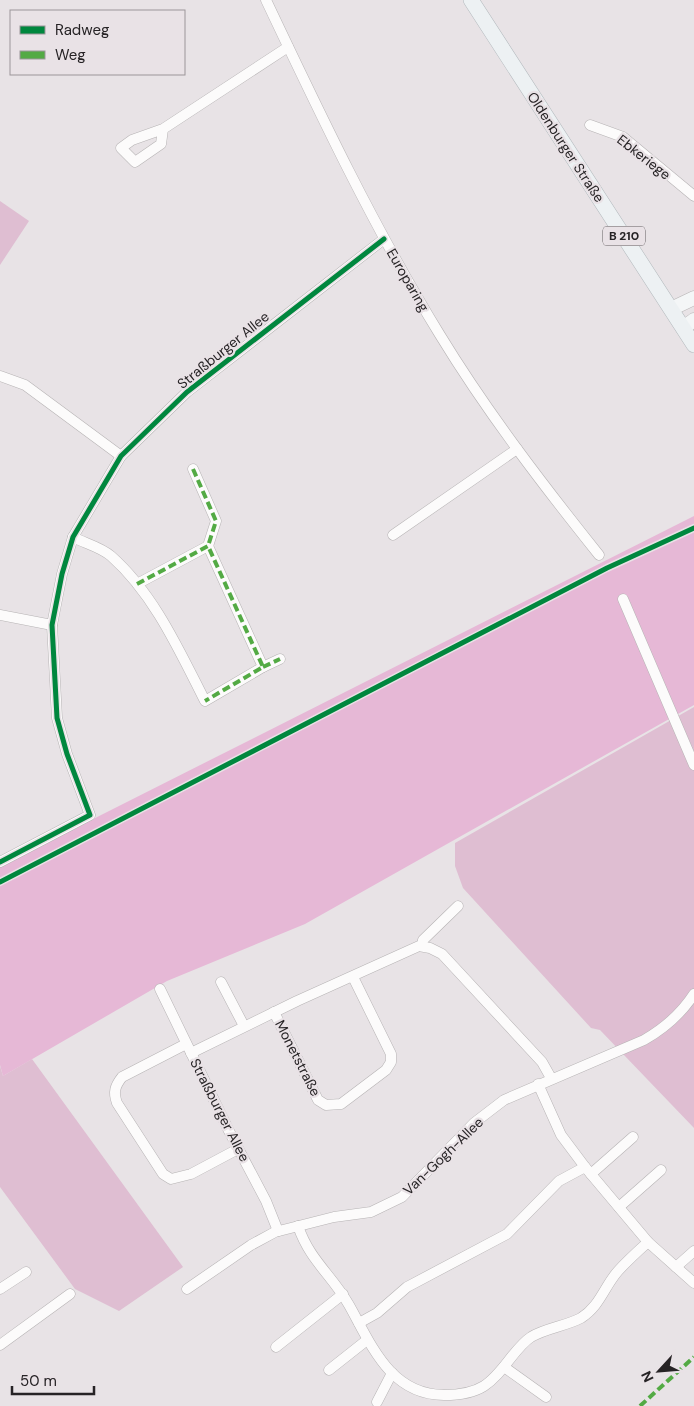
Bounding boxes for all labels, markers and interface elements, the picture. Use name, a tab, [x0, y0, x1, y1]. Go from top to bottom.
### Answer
legend	[10, 10, 185, 75]
text: Radweg	[55, 20, 109, 40]
text: Weg	[55, 45, 86, 65]
street label: Oldenburger Straße	[524, 88, 609, 206]
street label: Ebkeriege	[614, 130, 674, 184]
road number: B 210	[603, 227, 645, 246]
street label: Europaring	[383, 245, 433, 315]
street label: Straßburger Allee	[173, 307, 273, 393]
street label: Monetstraße	[271, 1017, 325, 1099]
street label: Straßburger Allee	[186, 1055, 254, 1165]
street label: Van-Gogh-Allee	[399, 1113, 487, 1199]
north arrow	[634, 1346, 684, 1396]
scale bar	[12, 1364, 95, 1396]
text: N	[637, 1368, 658, 1385]
text: 50 m	[20, 1371, 57, 1391]

